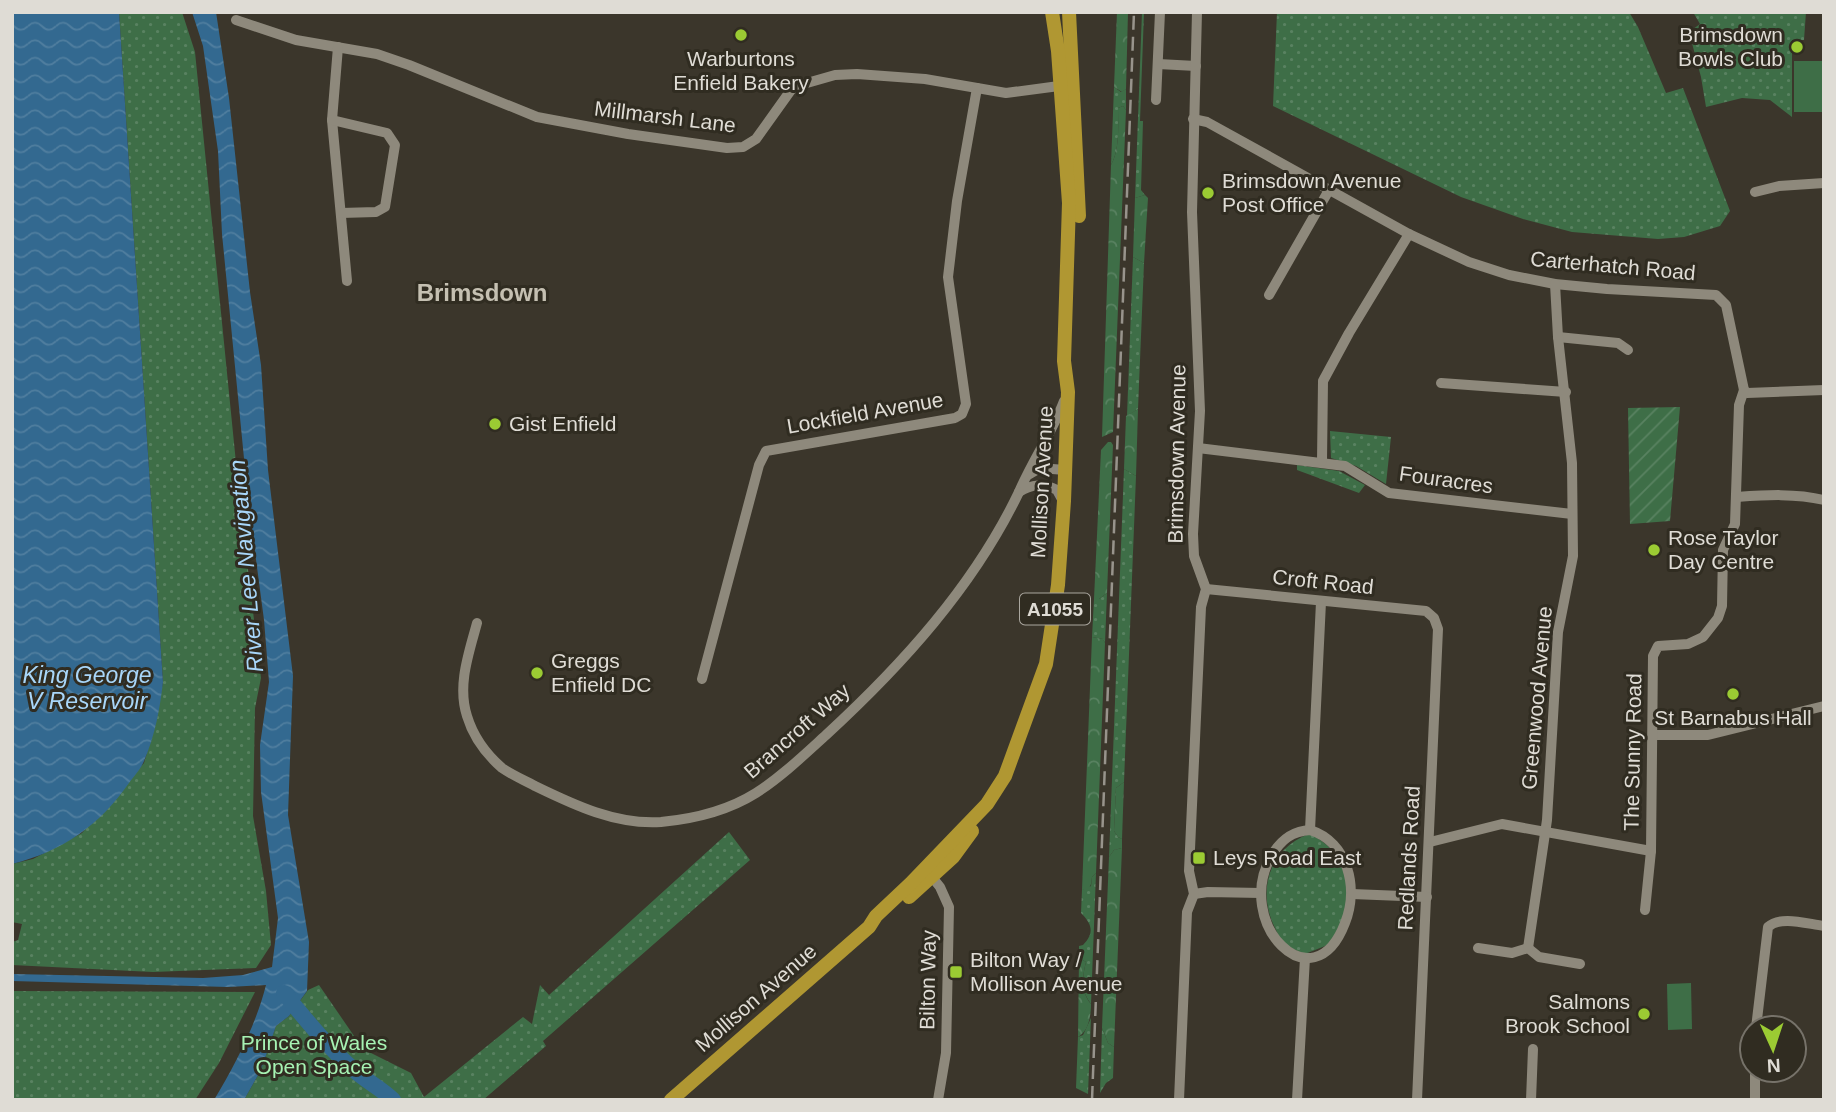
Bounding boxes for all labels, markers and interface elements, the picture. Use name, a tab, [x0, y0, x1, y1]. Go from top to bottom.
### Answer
place label: Brimsdown Bowls Club	[1678, 23, 1783, 70]
marker: Warburtons Enfield Bakery	[733, 27, 749, 43]
marker: Brimsdown Bowls Club	[1789, 39, 1805, 55]
place label: Warburtons Enfield Bakery	[673, 47, 809, 94]
street label: Millmarsh Lane	[593, 96, 737, 137]
place label: Brimsdown Avenue Post Office	[1222, 169, 1401, 216]
marker: Brimsdown Avenue Post Office	[1200, 185, 1216, 201]
street label: Carterhatch Road	[1529, 247, 1697, 284]
district label: Brimsdown	[417, 279, 547, 306]
street label: Brimsdown Avenue	[1163, 364, 1190, 544]
street label: Lockfield Avenue	[785, 387, 945, 438]
street label: Mollison Avenue	[1026, 405, 1057, 559]
place label: Gist Enfield	[509, 412, 616, 435]
marker: Gist Enfield	[487, 416, 503, 432]
water label: River Lee Navigation	[224, 459, 268, 673]
street label: Fouracres	[1398, 462, 1494, 497]
place label: Rose Taylor Day Centre	[1668, 526, 1779, 573]
marker: Rose Taylor Day Centre	[1646, 542, 1662, 558]
street label: Croft Road	[1271, 565, 1375, 598]
road number: A1055	[1020, 594, 1090, 624]
street label: Greenwood Avenue	[1517, 605, 1556, 791]
place label: Greggs Enfield DC	[551, 649, 651, 696]
water label: King George V Reservoir	[22, 662, 152, 714]
marker: Greggs Enfield DC	[529, 665, 545, 681]
street label: The Sunny Road	[1620, 673, 1645, 831]
street label: Brancroft Way	[739, 678, 854, 783]
marker: St Barnabus Hall	[1725, 686, 1741, 702]
place label: St Barnabus Hall	[1654, 706, 1812, 729]
street label: Redlands Road	[1393, 785, 1424, 931]
place label: Leys Road East	[1213, 846, 1361, 869]
marker: Leys Road East	[1191, 850, 1207, 866]
street label: Bilton Way	[915, 930, 940, 1030]
street label: Mollison Avenue	[691, 939, 821, 1056]
place label: Bilton Way / Mollison Avenue	[970, 948, 1123, 995]
marker: Bilton Way / Mollison Avenue	[948, 964, 964, 980]
place label: Salmons Brook School	[1505, 990, 1630, 1037]
marker: Salmons Brook School	[1636, 1006, 1652, 1022]
north arrow	[1738, 1014, 1808, 1084]
park label: Prince of Wales Open Space	[241, 1031, 387, 1078]
text: N	[1766, 1055, 1781, 1076]

